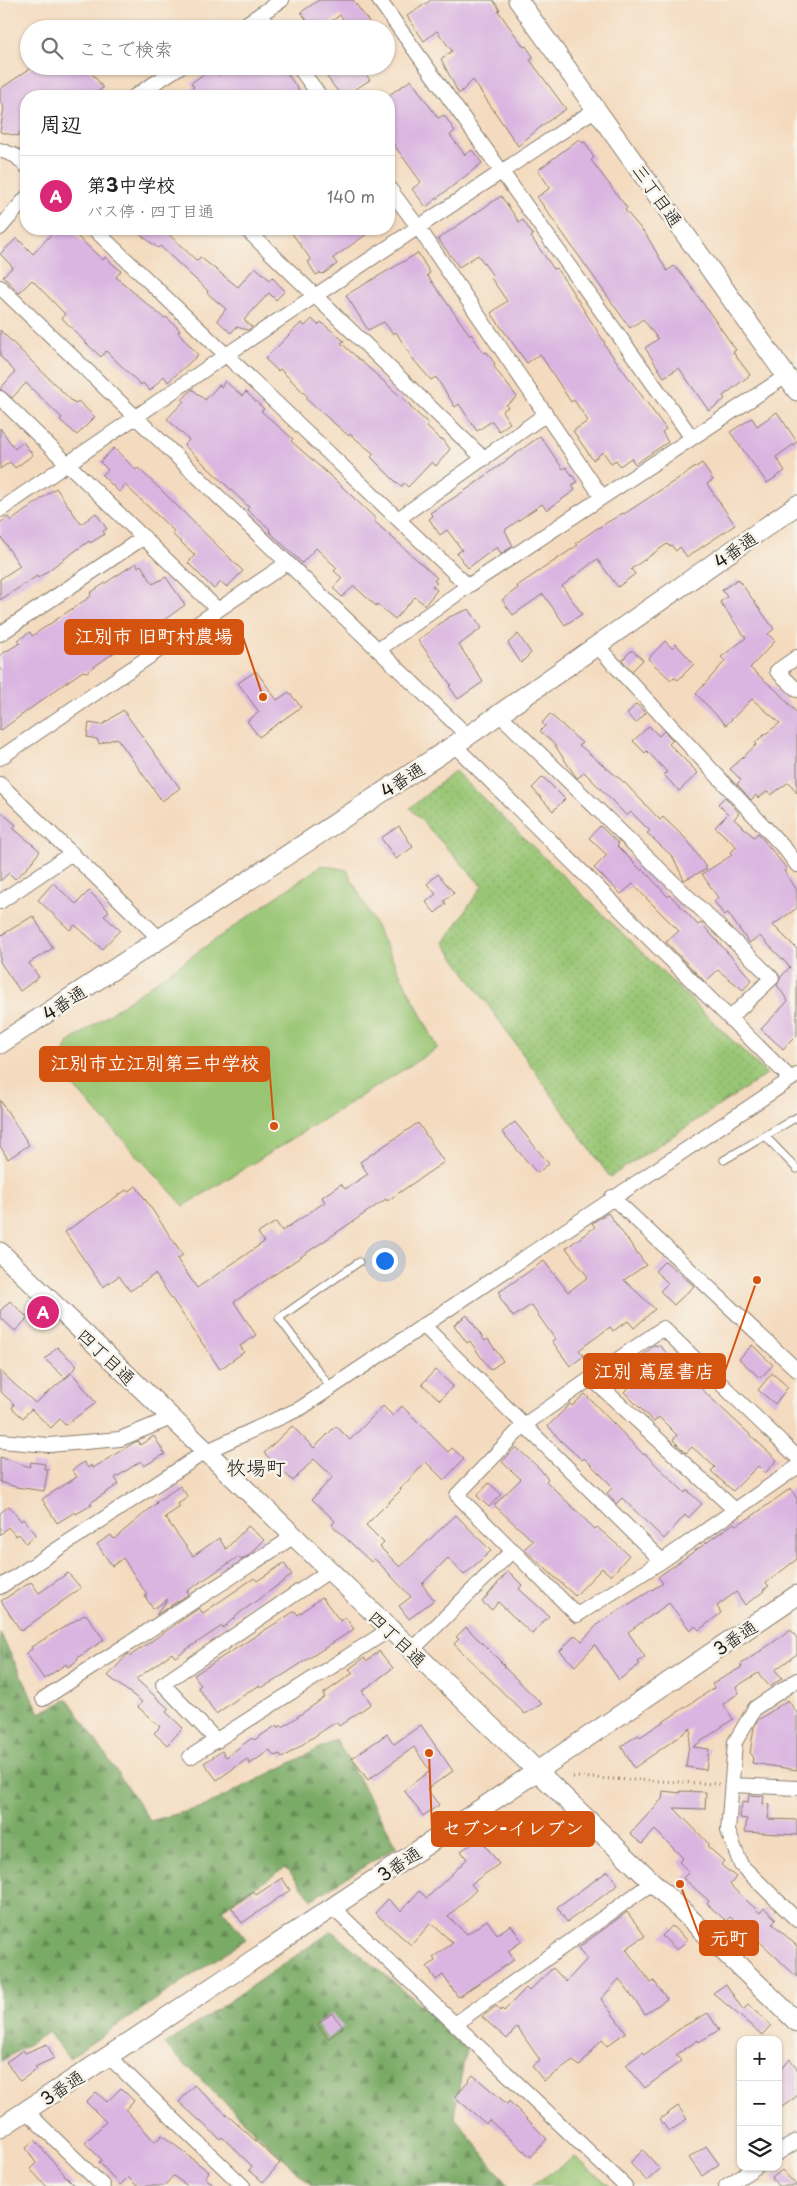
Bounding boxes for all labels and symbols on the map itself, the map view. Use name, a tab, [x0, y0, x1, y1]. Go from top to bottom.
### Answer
street label: 三丁目通	[626, 158, 690, 232]
street label: 4番通	[708, 524, 762, 574]
callout: 江別市 旧町村農場	[65, 620, 243, 654]
text: 江別市 旧町村農場	[75, 621, 233, 649]
street label: 4番通	[375, 755, 429, 803]
street label: 4番通	[37, 978, 91, 1026]
callout: 江別市立江別第三中学校	[40, 1047, 269, 1081]
text: 江別市立江別第三中学校	[50, 1048, 260, 1076]
your location	[372, 1248, 398, 1274]
pin: A	[27, 1293, 59, 1331]
street label: 四丁目通	[72, 1321, 142, 1391]
callout: 江別 蔦屋書店	[584, 1354, 725, 1388]
text: 江別 蔦屋書店	[594, 1356, 714, 1384]
district label: 牧場町	[226, 1452, 286, 1482]
street label: 四丁目通	[363, 1603, 433, 1673]
street label: 3番通	[708, 1612, 762, 1662]
callout: セブン-イレブン	[432, 1812, 594, 1846]
text: セブン-イレブン	[442, 1813, 584, 1841]
street label: 3番通	[372, 1838, 426, 1888]
callout: 元町	[700, 1921, 758, 1955]
text: 元町	[710, 1923, 748, 1951]
street label: 3番通	[35, 2062, 89, 2112]

